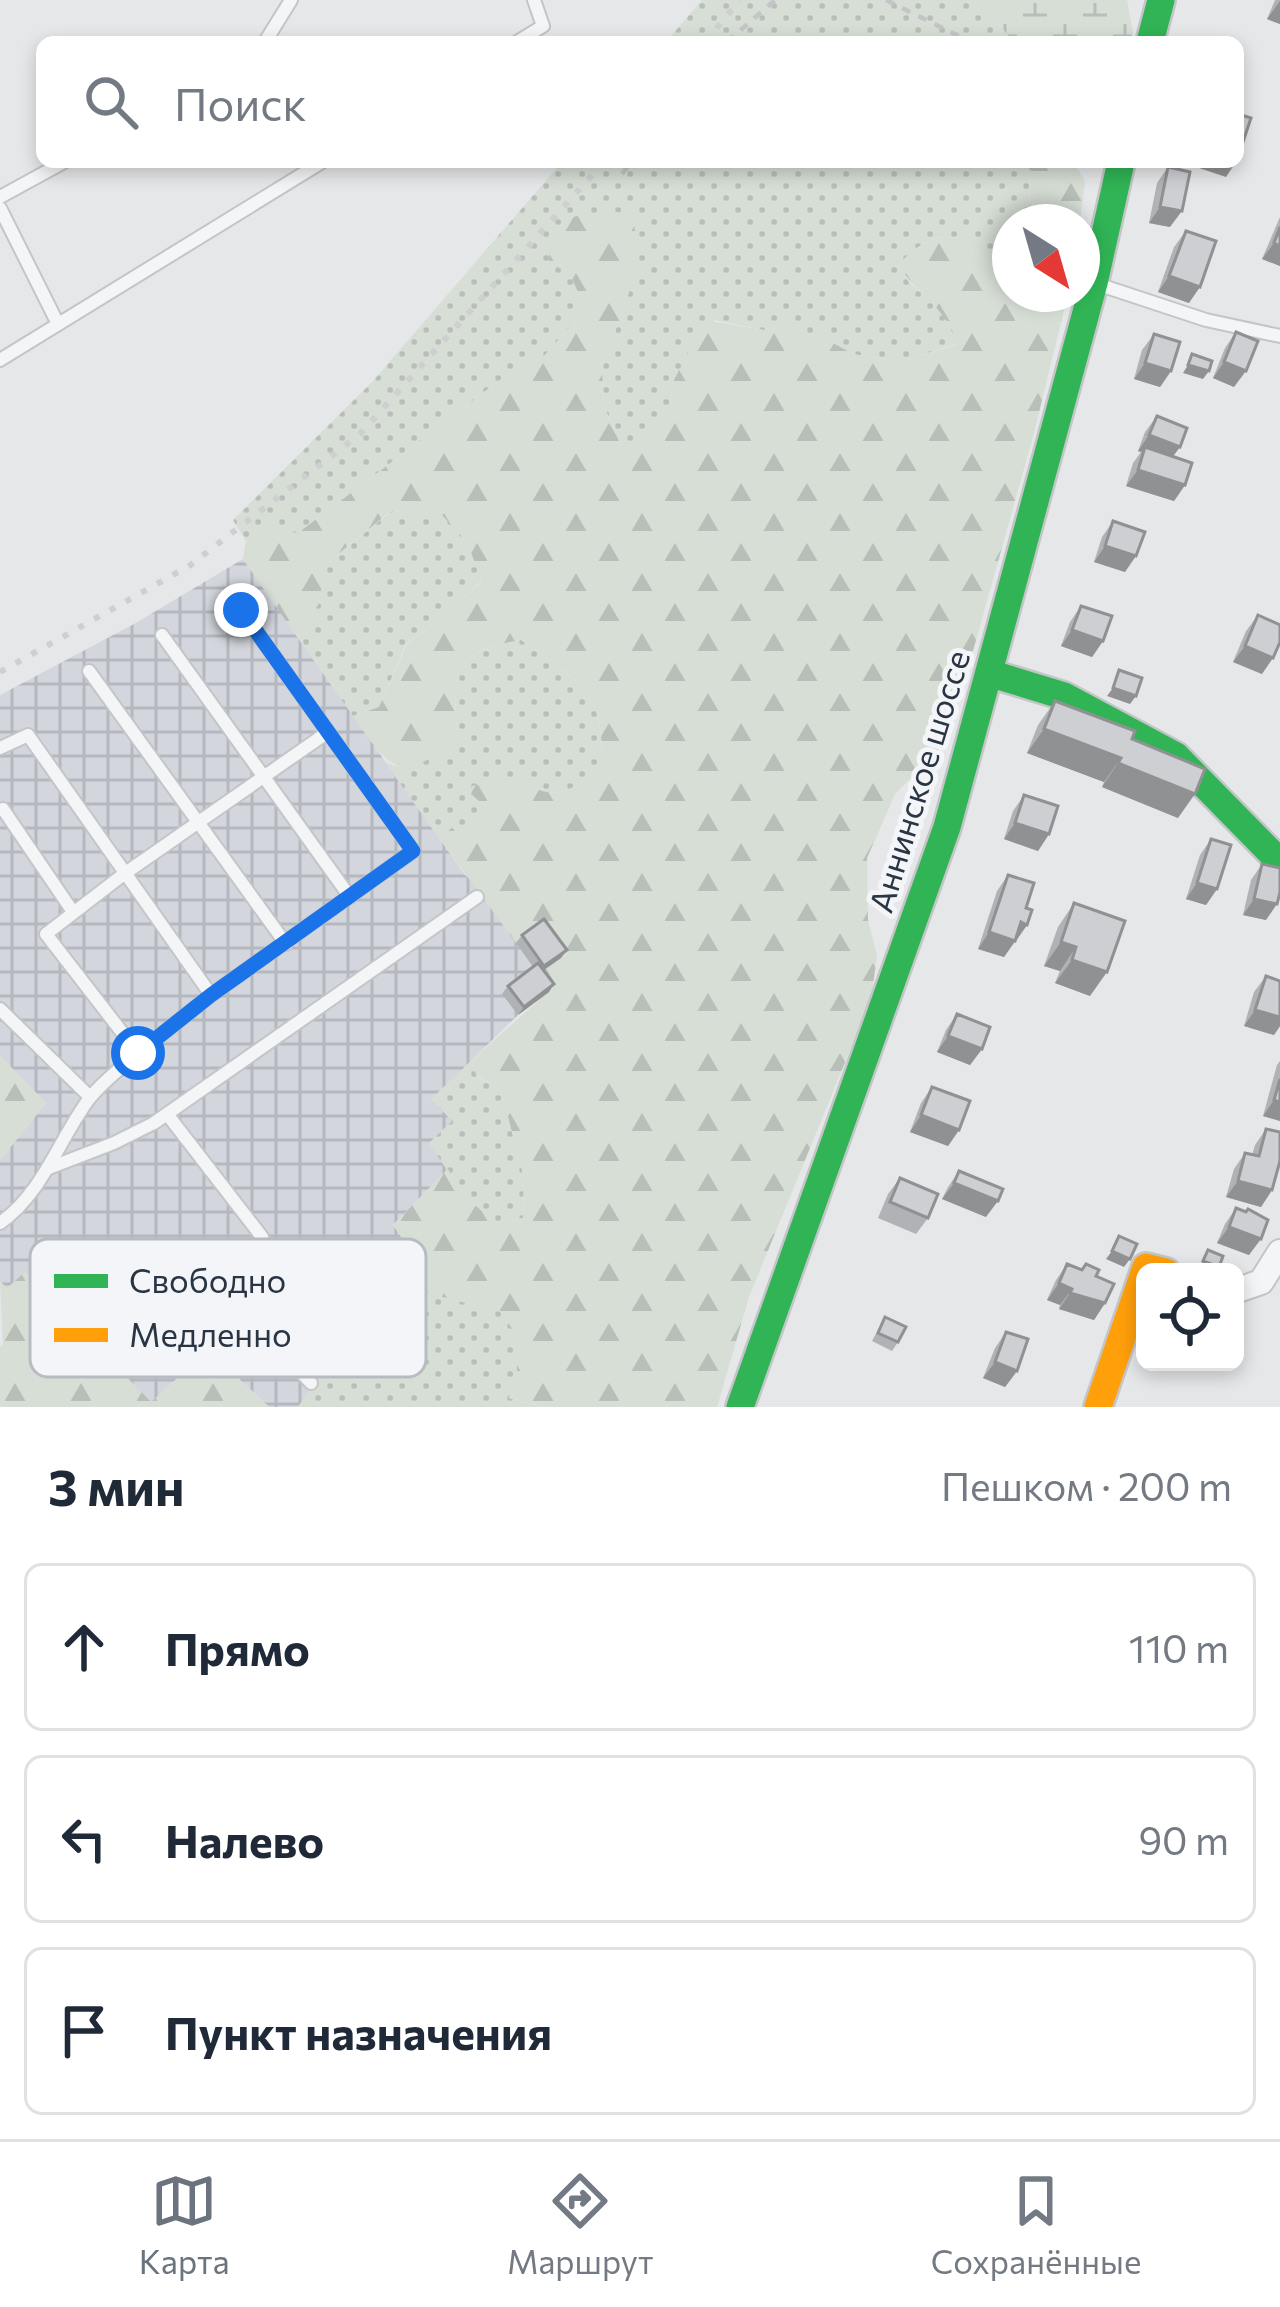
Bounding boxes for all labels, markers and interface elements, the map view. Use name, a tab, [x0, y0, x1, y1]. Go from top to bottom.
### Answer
search box	[36, 36, 1244, 168]
icon: search	[78, 69, 144, 135]
text: Поиск	[174, 75, 307, 130]
north arrow	[992, 204, 1100, 312]
route end	[214, 583, 268, 637]
street label: Аннинское шоссе	[859, 645, 977, 917]
route start	[111, 1026, 165, 1080]
legend	[30, 1239, 426, 1377]
text: Свободно	[129, 1259, 286, 1300]
map controls	[1136, 1263, 1244, 1371]
button: locate	[1136, 1263, 1244, 1371]
text: Медленно	[129, 1313, 292, 1354]
text: 3 мин	[48, 1454, 184, 1517]
text: Пешком · 200 m	[941, 1461, 1232, 1509]
icon: ahead	[51, 1614, 117, 1680]
text: Прямо	[165, 1620, 310, 1675]
text: 110 m	[1129, 1623, 1229, 1671]
icon: left	[51, 1806, 117, 1872]
text: Налево	[165, 1812, 324, 1867]
text: 90 m	[1138, 1815, 1229, 1863]
icon: arrive	[51, 1998, 117, 2064]
text: Пункт назначения	[165, 2004, 552, 2059]
tab: Карта	[139, 2168, 230, 2281]
tab: Маршрут	[507, 2168, 653, 2281]
tab: Сохранённые	[931, 2168, 1141, 2281]

